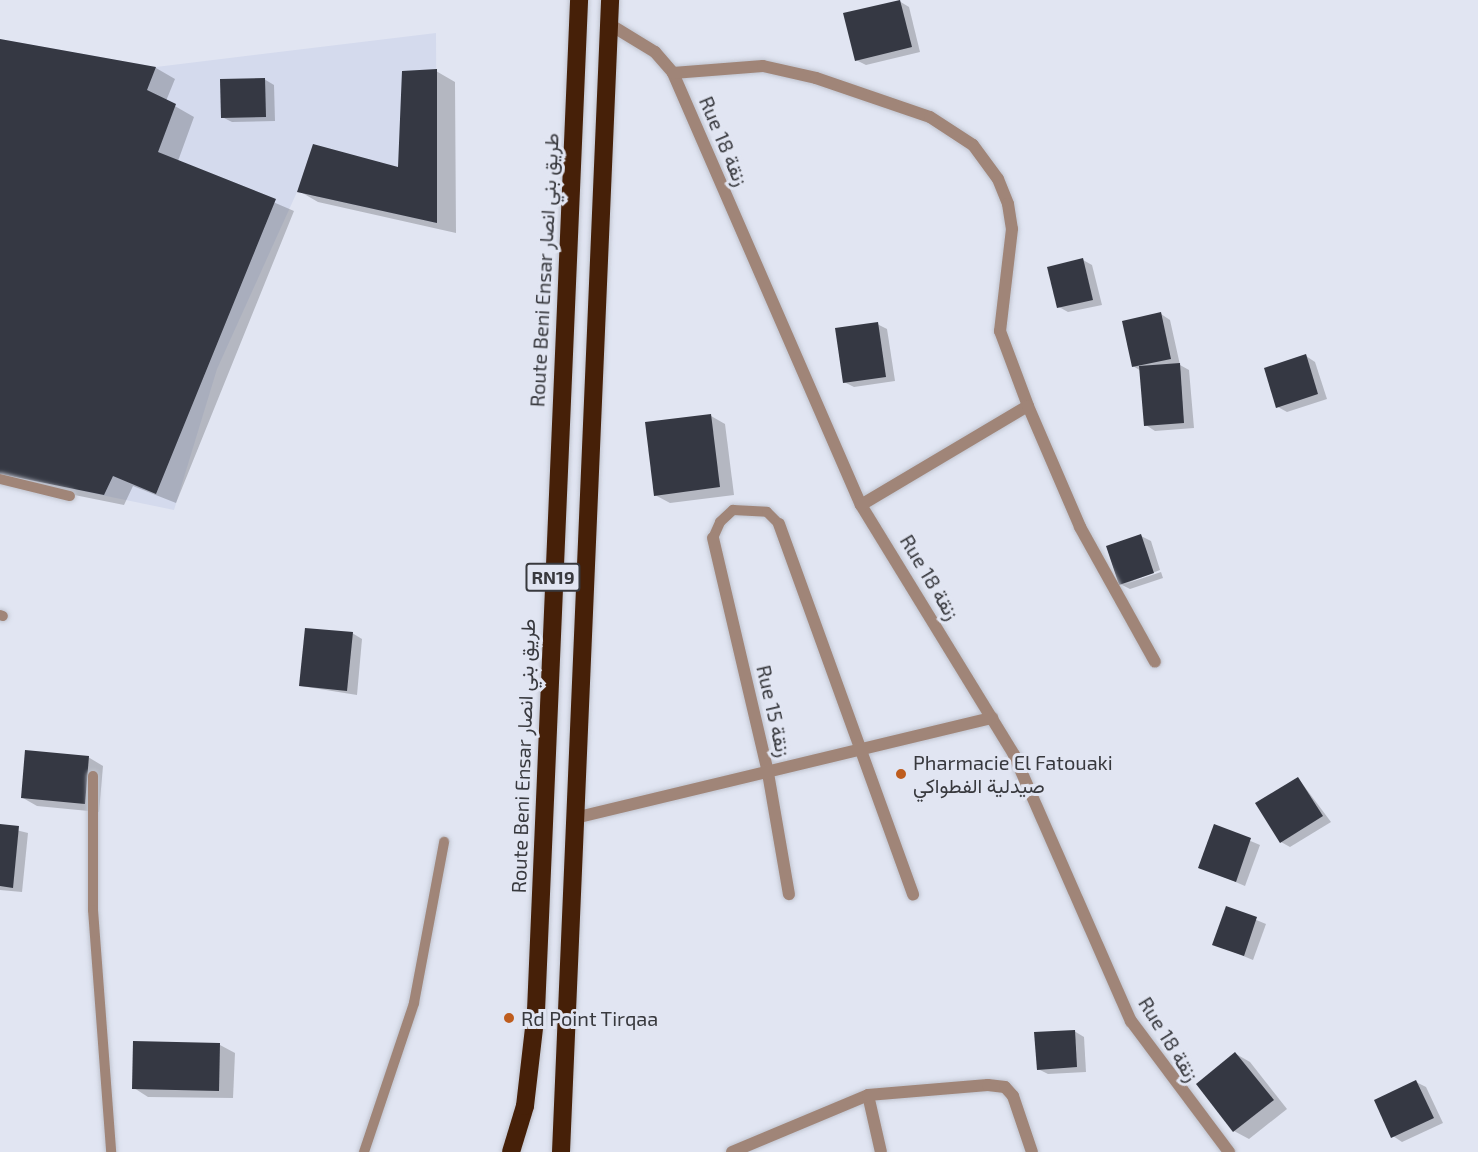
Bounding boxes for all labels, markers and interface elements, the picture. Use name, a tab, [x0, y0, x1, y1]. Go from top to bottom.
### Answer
street label: Rue 18 زنقة	[694, 93, 754, 189]
street label: Route Beni Ensar طريق بني انصار	[525, 132, 563, 408]
street label: Rue 18 زنقة	[895, 530, 965, 624]
road number: RN19	[524, 562, 582, 592]
street label: Route Beni Ensar طريق بني انصار	[506, 618, 540, 894]
street label: Rue 15 زنقة	[752, 663, 796, 759]
place label: Pharmacie El Fatouaki صيدلية الفطواكي	[913, 750, 1113, 797]
marker: Pharmacie El Fatouaki صيدلية الفطواكي	[894, 767, 908, 781]
street label: Rue 18 زنقة	[1134, 992, 1204, 1086]
place label: Rd Point Tirqaa	[521, 1006, 659, 1030]
marker: Rd Point Tirqaa	[502, 1011, 516, 1025]

